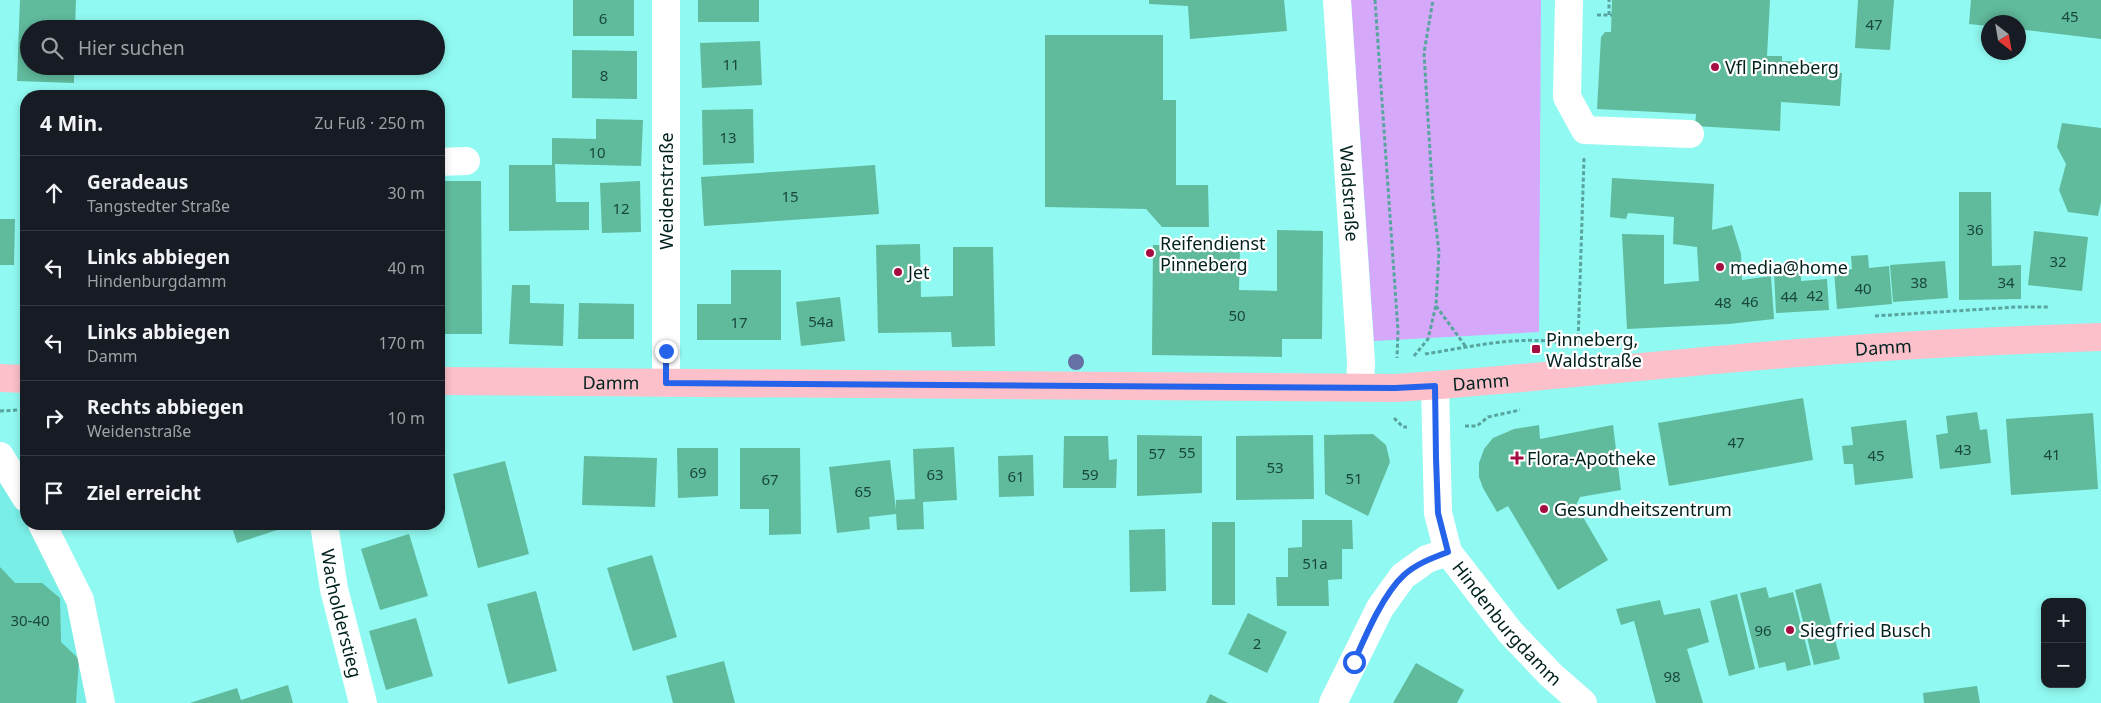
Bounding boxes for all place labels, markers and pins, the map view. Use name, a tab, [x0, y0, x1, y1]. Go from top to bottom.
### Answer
place label: Vfl Pinneberg	[1725, 55, 1839, 79]
marker: Vfl Pinneberg	[1709, 61, 1721, 73]
place label: Reifendienst Pinneberg	[1160, 231, 1266, 276]
marker: Reifendienst Pinneberg	[1144, 247, 1156, 259]
place label: media@home	[1730, 255, 1848, 279]
place label: Jet	[906, 260, 930, 284]
marker: media@home	[1714, 261, 1726, 273]
marker: Jet	[892, 266, 904, 278]
place label: Pinneberg, Waldstraße	[1546, 327, 1642, 372]
marker: Pinneberg, Waldstraße	[1530, 343, 1542, 355]
place label: Flora-Apotheke	[1527, 446, 1656, 470]
marker: Flora-Apotheke	[1511, 452, 1523, 464]
place label: Gesundheitszentrum	[1554, 497, 1732, 521]
marker: Gesundheitszentrum	[1538, 503, 1550, 515]
place label: Siegfried Busch	[1800, 618, 1931, 642]
marker: Siegfried Busch	[1784, 624, 1796, 636]

